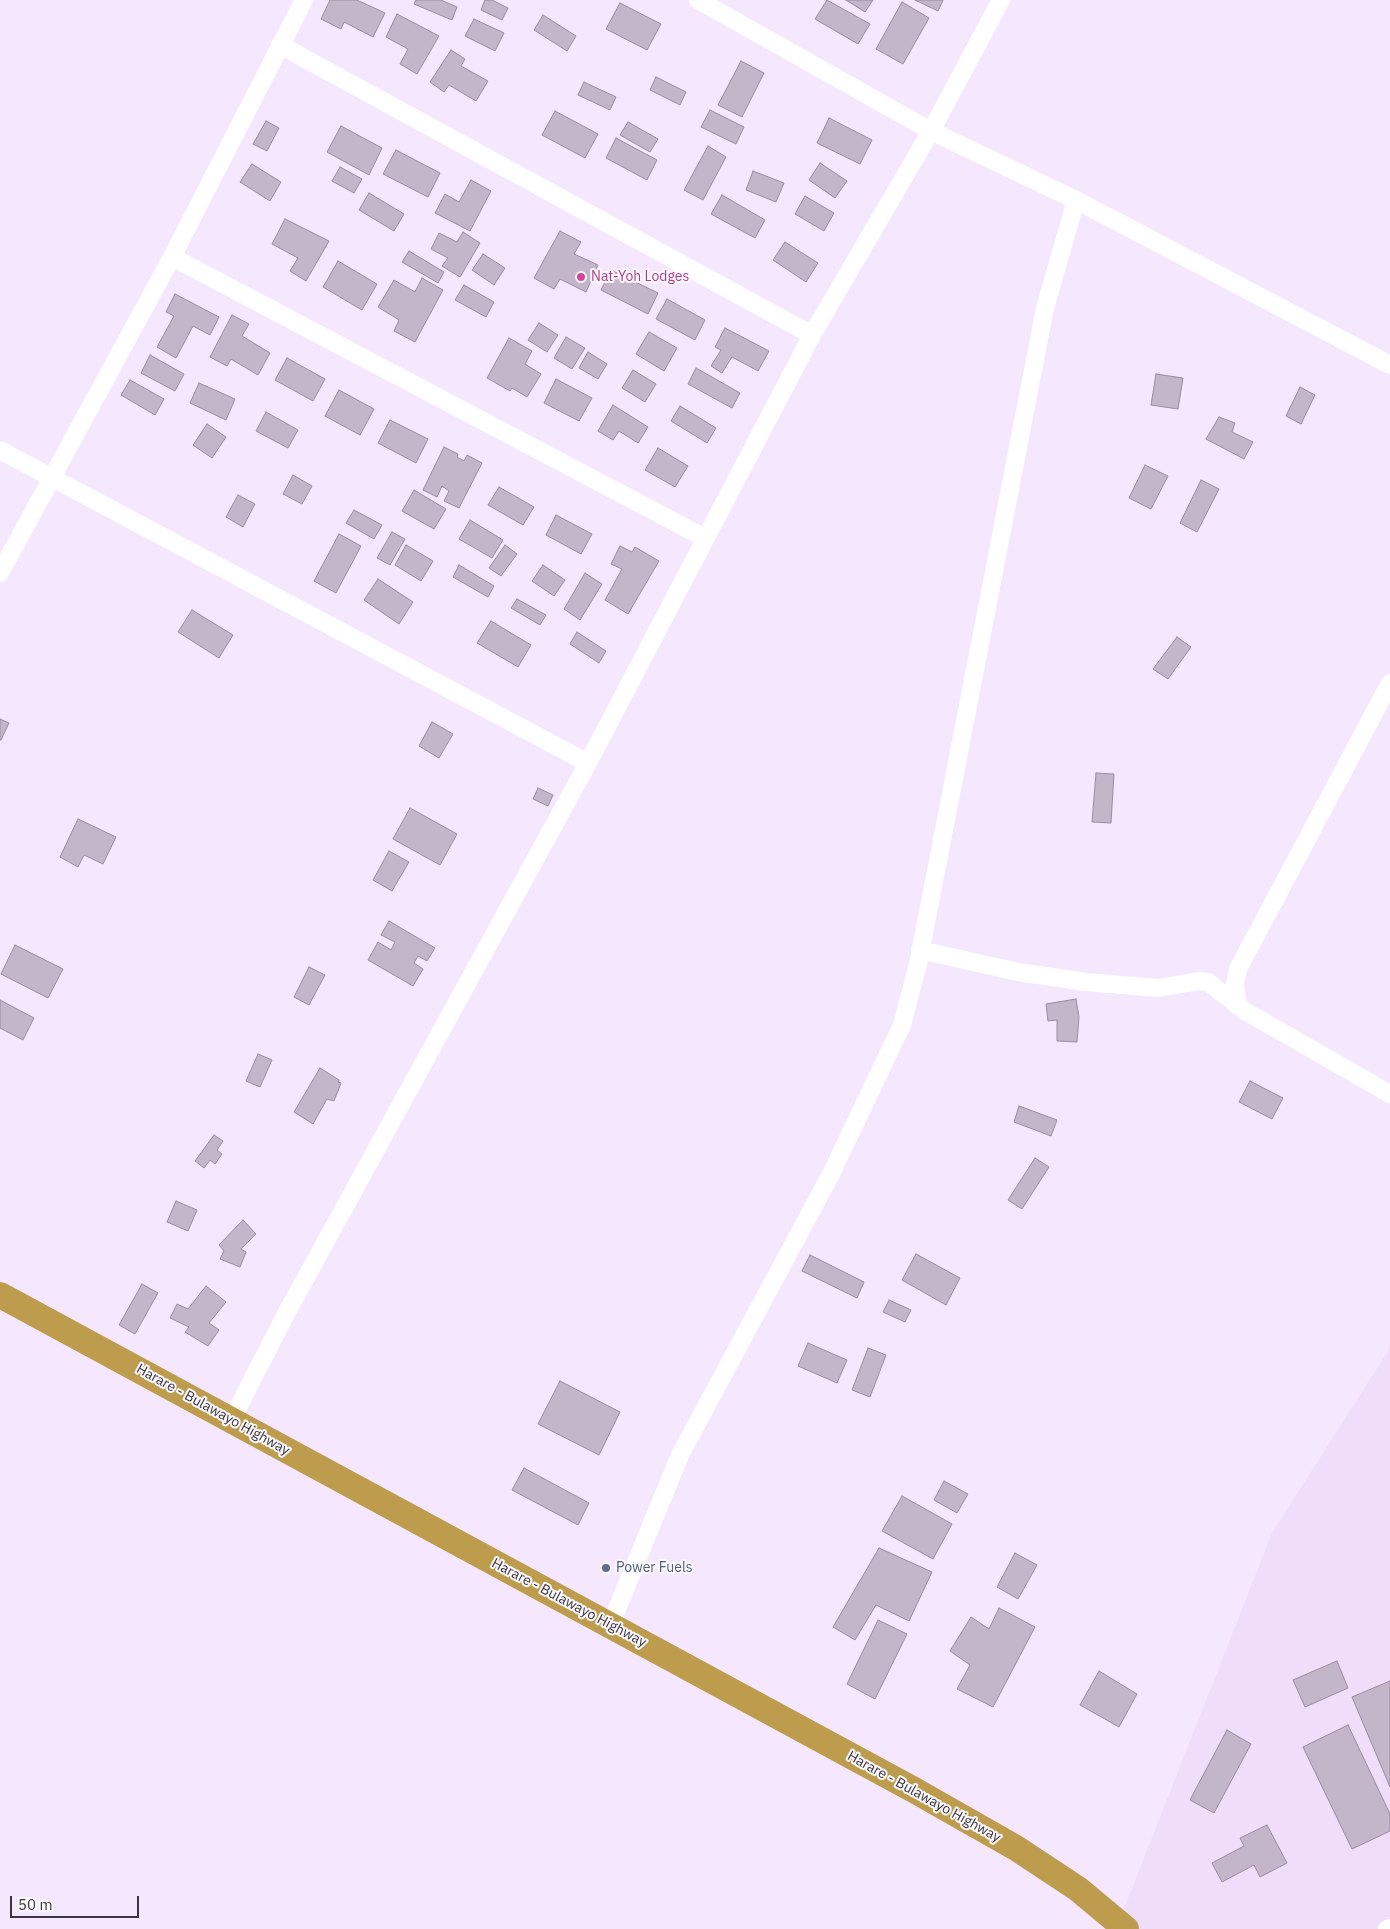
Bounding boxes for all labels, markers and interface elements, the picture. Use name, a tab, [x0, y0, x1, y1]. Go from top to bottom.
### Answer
place label: Nat-Yoh Lodges	[591, 269, 689, 285]
marker: Nat-Yoh Lodges	[575, 271, 587, 283]
street label: Harare - Bulawayo Highway	[133, 1361, 293, 1459]
street label: Harare - Bulawayo Highway	[489, 1555, 649, 1651]
place label: Power Fuels	[616, 1560, 693, 1576]
marker: Power Fuels	[600, 1562, 612, 1574]
street label: Harare - Bulawayo Highway	[844, 1748, 1004, 1846]
scale bar	[12, 1886, 141, 1918]
text: 50 m	[18, 1895, 53, 1914]

